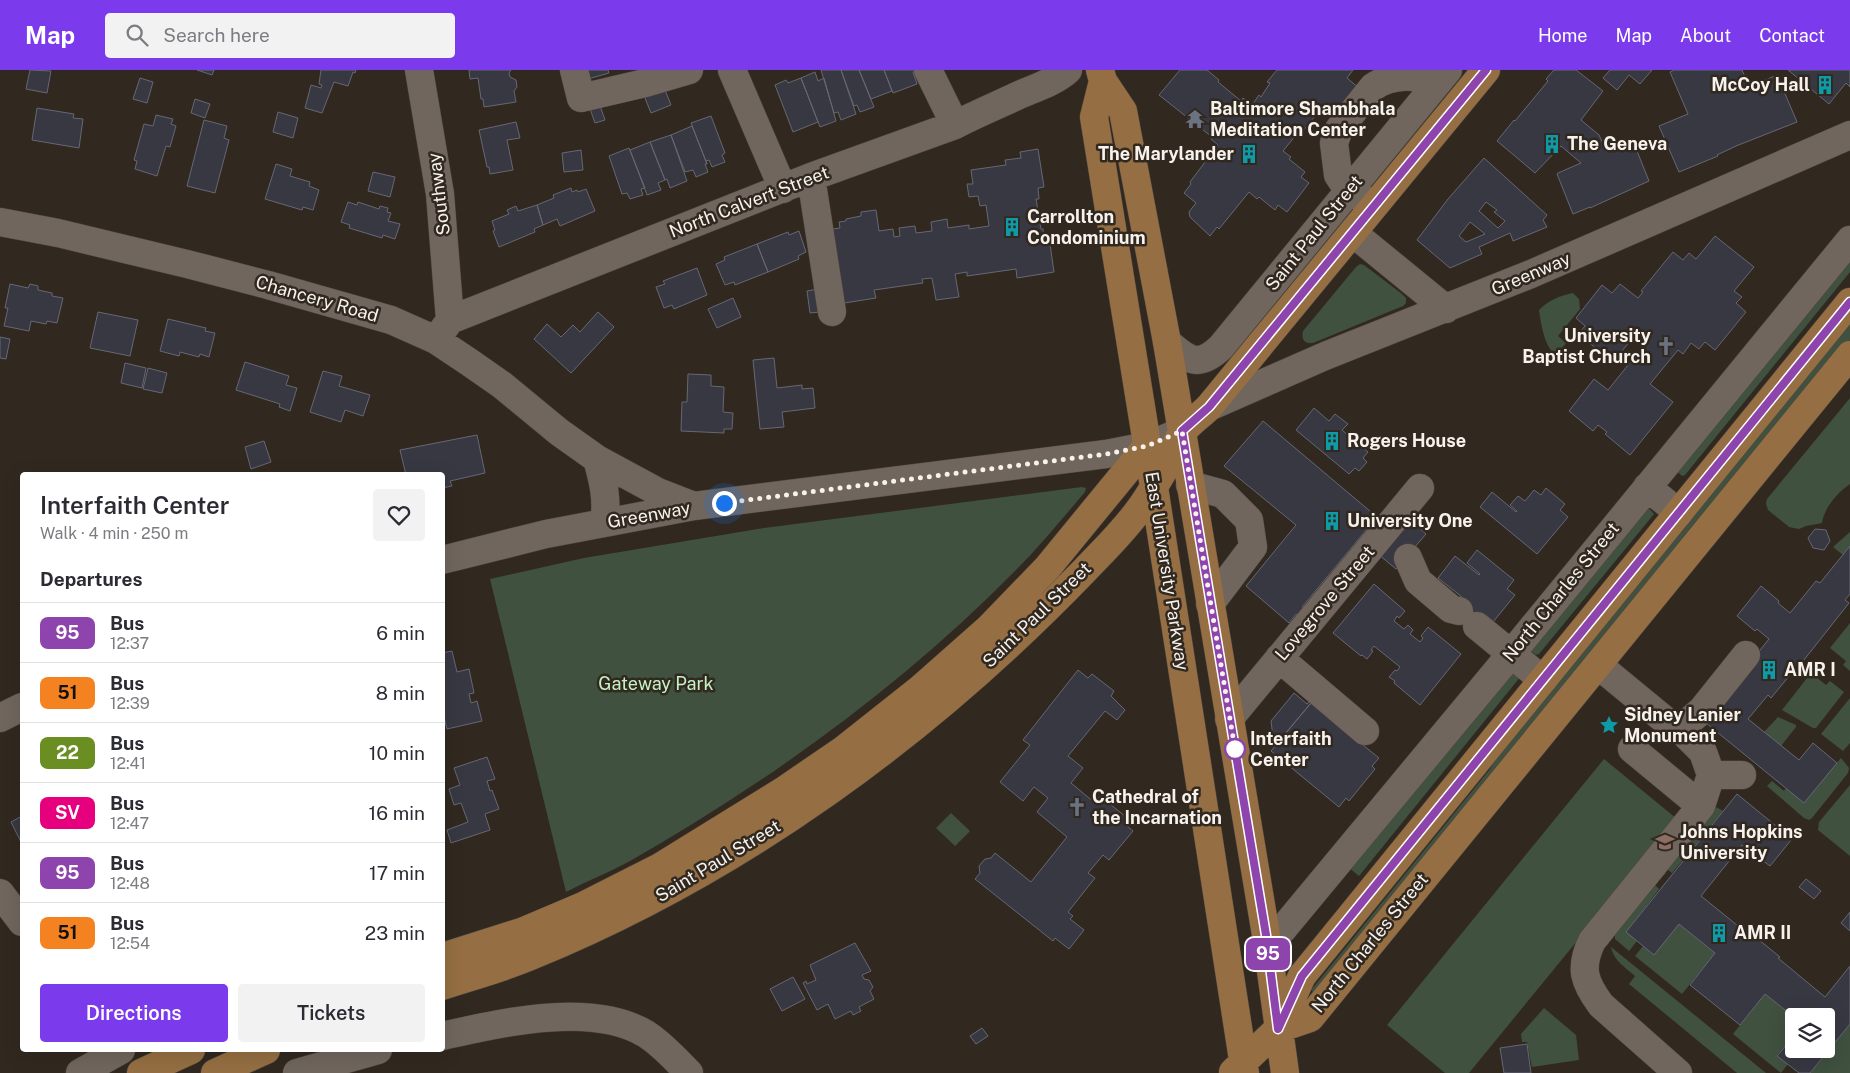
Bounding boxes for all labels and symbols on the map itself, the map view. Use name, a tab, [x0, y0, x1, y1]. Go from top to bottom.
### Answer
place label: McCoy Hall	[1711, 74, 1810, 95]
building icon: McCoy Hall	[1814, 74, 1836, 96]
place label: Baltimore Shambhala Meditation Center	[1210, 98, 1396, 140]
temple icon: Baltimore Shambhala Meditation Center	[1184, 108, 1206, 130]
building icon: The Geneva	[1541, 133, 1563, 155]
place label: The Geneva	[1567, 133, 1667, 154]
place label: The Marylander	[1098, 143, 1235, 164]
building icon: The Marylander	[1238, 143, 1260, 165]
street label: Southway	[423, 151, 454, 236]
street label: North Calvert Street	[666, 161, 832, 242]
street label: Saint Paul Street	[1261, 171, 1366, 295]
place label: Carrollton Condominium	[1027, 206, 1146, 248]
building icon: Carrollton Condominium	[1001, 216, 1023, 238]
street label: Greenway	[1488, 247, 1574, 300]
street label: Chancery Road	[253, 271, 381, 326]
place label: University Baptist Church	[1522, 325, 1651, 367]
church icon: University Baptist Church	[1655, 335, 1677, 357]
building icon: Rogers House	[1321, 430, 1343, 452]
place label: Rogers House	[1347, 430, 1466, 451]
street label: East University Parkway	[1141, 470, 1194, 672]
your location	[712, 491, 737, 516]
street label: Greenway	[606, 497, 692, 532]
building icon: University One	[1321, 510, 1343, 532]
place label: University One	[1347, 510, 1473, 531]
street label: North Charles Street	[1498, 518, 1623, 666]
street label: Lovegrove Street	[1271, 541, 1379, 664]
street label: Saint Paul Street	[978, 558, 1095, 672]
building icon: AMR I	[1758, 659, 1780, 681]
place label: AMR I	[1784, 659, 1836, 680]
park label: Gateway Park	[598, 673, 714, 694]
place label: Sidney Lanier Monument	[1624, 704, 1741, 746]
place icon: Sidney Lanier Monument	[1598, 714, 1620, 736]
place label: Interfaith Center	[1250, 728, 1332, 770]
marker: Interfaith Center	[1224, 738, 1246, 760]
place label: Cathedral of the Incarnation	[1092, 786, 1222, 828]
church icon: Cathedral of the Incarnation	[1066, 796, 1088, 818]
street label: Saint Paul Street	[651, 815, 784, 906]
place label: Johns Hopkins University	[1680, 821, 1803, 863]
school or university icon: Johns Hopkins University	[1654, 831, 1676, 853]
street label: North Charles Street	[1307, 869, 1432, 1017]
building icon: AMR II	[1708, 922, 1730, 944]
place label: AMR II	[1734, 922, 1791, 943]
line badge: 95	[1246, 938, 1290, 970]

